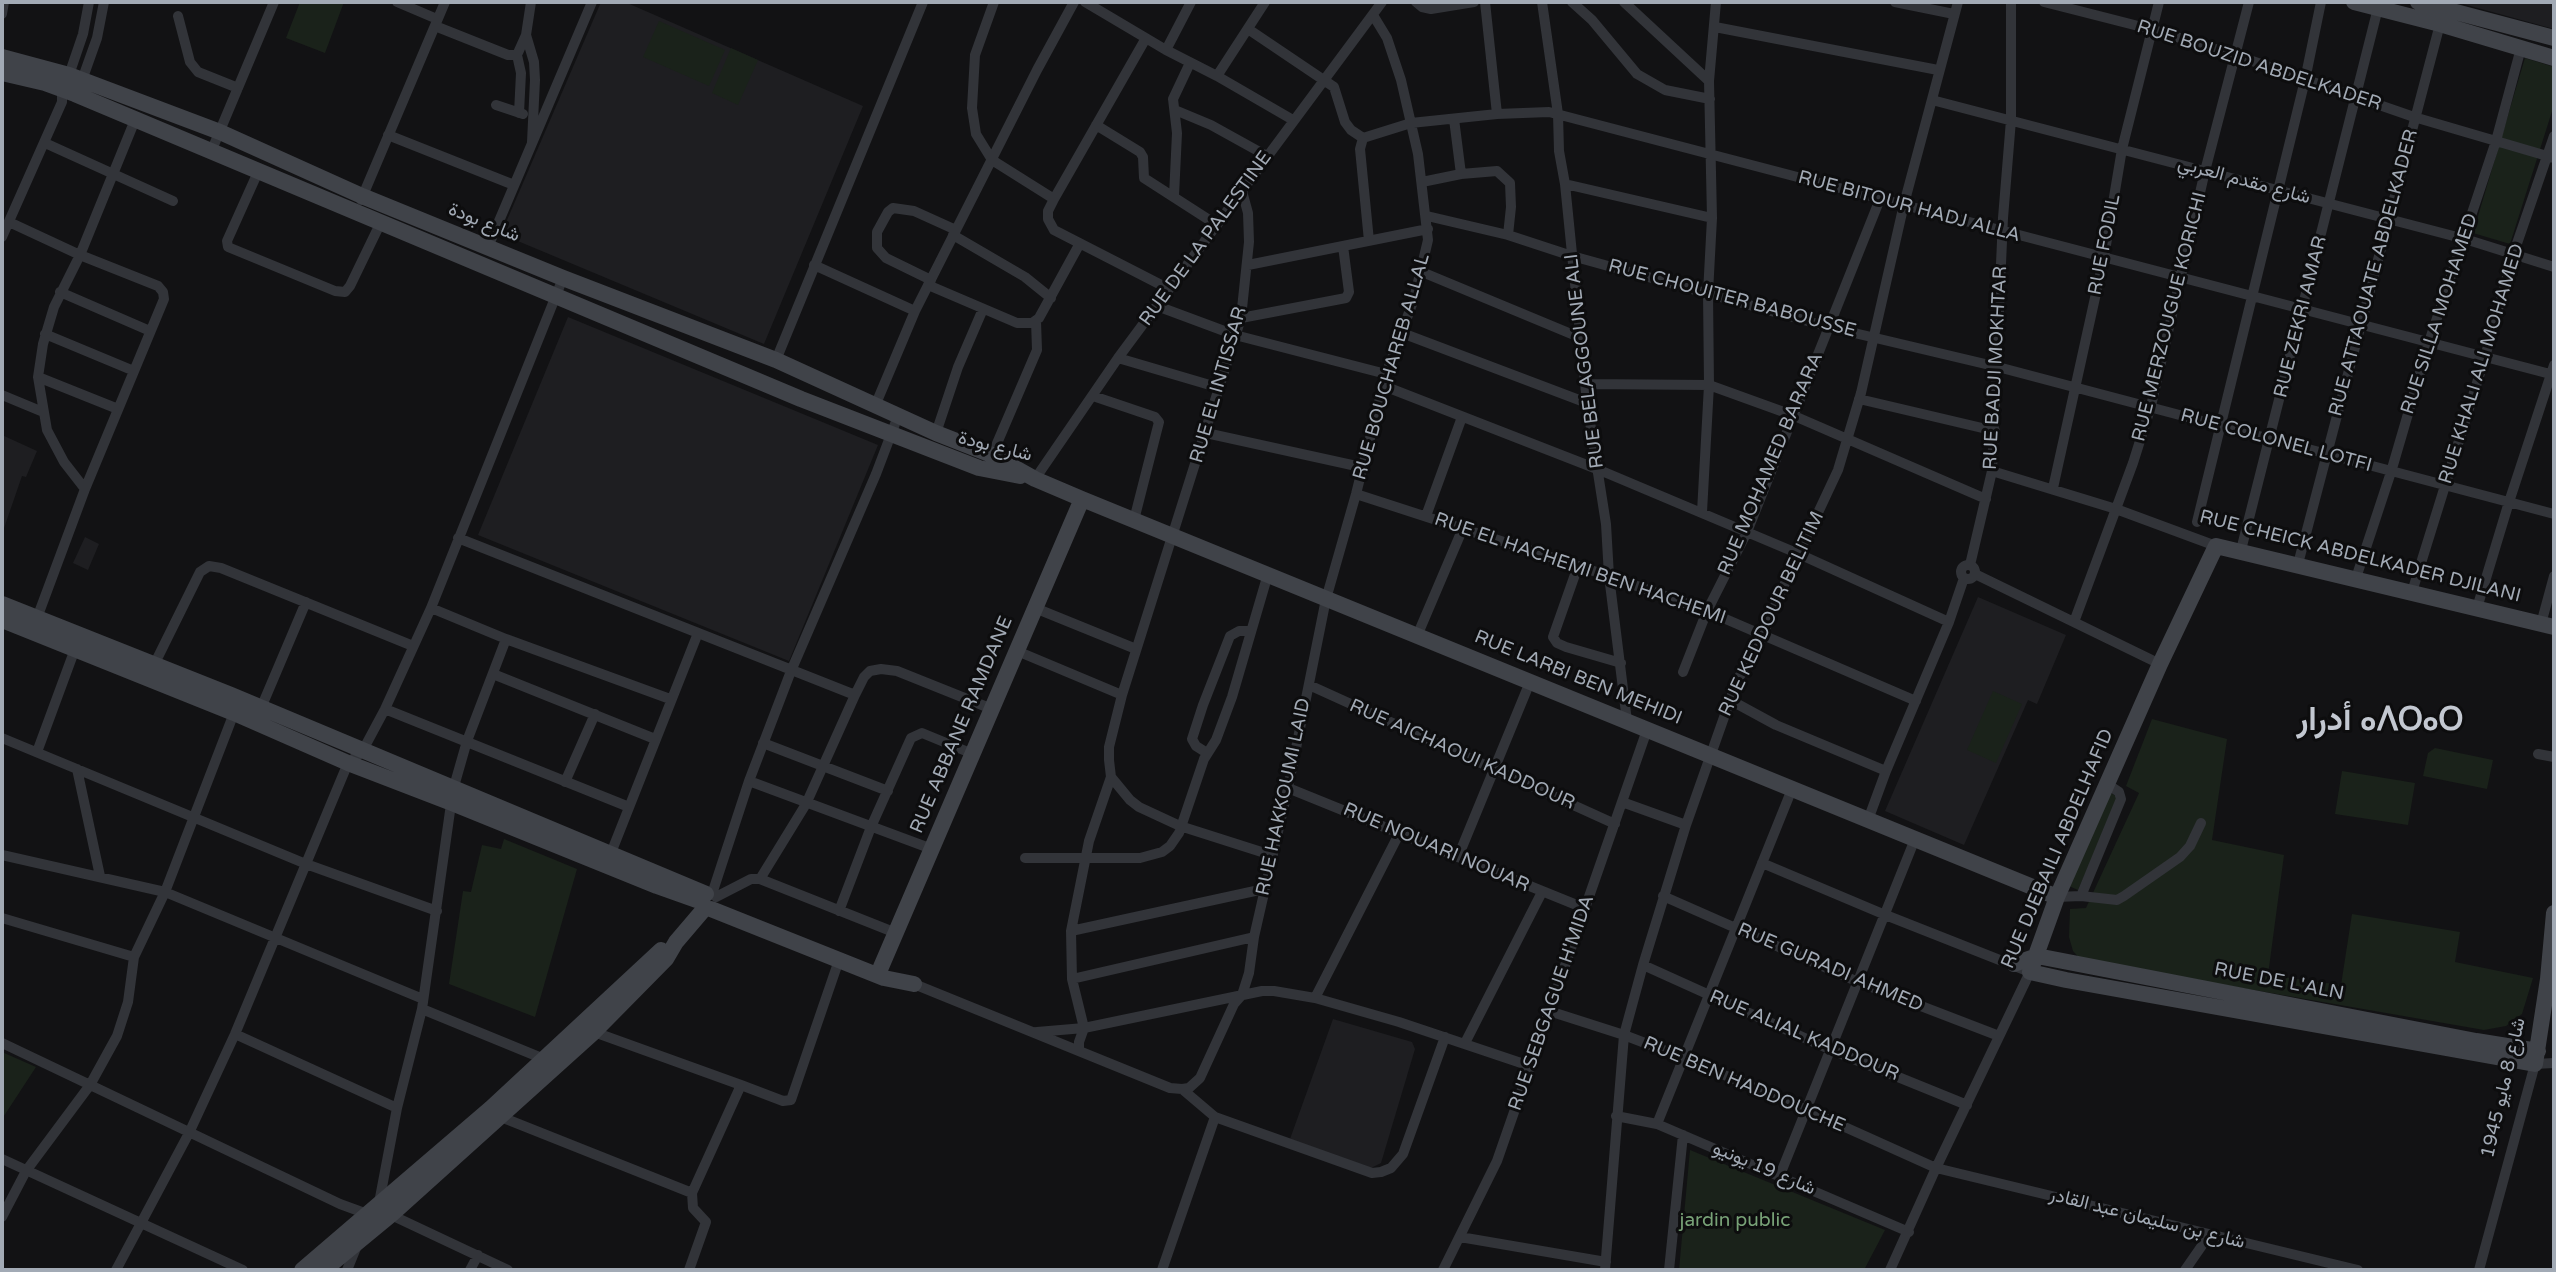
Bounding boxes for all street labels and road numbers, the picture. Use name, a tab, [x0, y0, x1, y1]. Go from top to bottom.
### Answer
street label: RUE BOUZID ABDELKADER	[2134, 16, 2384, 116]
street label: RUE ATTAOUATE ABDELKADER	[2325, 127, 2423, 419]
street label: RUE DE LA PALESTINE	[1135, 147, 1277, 331]
street label: شارع مقدم العربي	[2175, 152, 2313, 210]
street label: RUE BITOUR HADJ ALLA	[1795, 166, 2023, 248]
street label: RUE MERZOUGUE KORICHI	[2128, 190, 2212, 444]
street label: RUE FODIL	[2084, 193, 2126, 297]
street label: شارع بودة	[445, 198, 523, 248]
street label: RUE SILLA MOHAMED	[2397, 211, 2483, 417]
street label: RUE ZEKRI AMAR	[2270, 234, 2332, 400]
street label: RUE KHALI ALI MOHAMED	[2435, 241, 2529, 487]
street label: RUE BOUCHAREB ALLAL	[1349, 251, 1435, 483]
street label: RUE BELAGGOUNE ALI	[1561, 252, 1609, 470]
street label: RUE CHOUITER BABOUSSE	[1605, 255, 1859, 343]
street label: RUE BADJI MOKHTAR	[1979, 265, 2013, 471]
street label: RUE EL INTISSAR	[1186, 304, 1252, 466]
street label: RUE MOHAMED BARARA	[1714, 349, 1828, 579]
street label: RUE COLONEL LOTFI	[2178, 404, 2374, 478]
street label: شارع بودة	[956, 427, 1034, 467]
street label: RUE CHEICK ABDELKADER DJILANI	[2197, 506, 2523, 608]
street label: RUE EL HACHEMI BEN HACHEMI	[1431, 508, 1729, 630]
street label: RUE KEDDOUR BELITIM	[1714, 508, 1830, 720]
street label: RUE ABBANE RAMDANE	[906, 613, 1018, 837]
street label: RUE LARBI BEN MEHIDI	[1471, 626, 1685, 730]
street label: RUE AICHAOUI KADDOUR	[1346, 695, 1578, 815]
street label: RUE HAKKOUMI LAID	[1252, 696, 1316, 898]
street label: RUE DJEBAILI ABDELHAFID	[1997, 726, 2119, 972]
street label: RUE NOUARI NOUAR	[1339, 798, 1533, 898]
street label: RUE SEBGAGUE H'MIDA	[1504, 892, 1600, 1114]
street label: RUE GURADI AHMED	[1734, 919, 1926, 1017]
street label: RUE DE L'ALN	[2212, 958, 2346, 1006]
street label: RUE ALIAL KADDOUR	[1706, 986, 1902, 1086]
street label: شارع 8 مايو 1945	[2477, 1016, 2531, 1160]
street label: RUE BEN HADDOUCHE	[1640, 1032, 1848, 1138]
street label: شارع 19 يونيو	[1709, 1137, 1819, 1201]
street label: شارع بن سليمان عبد القادر	[2047, 1184, 2247, 1254]

